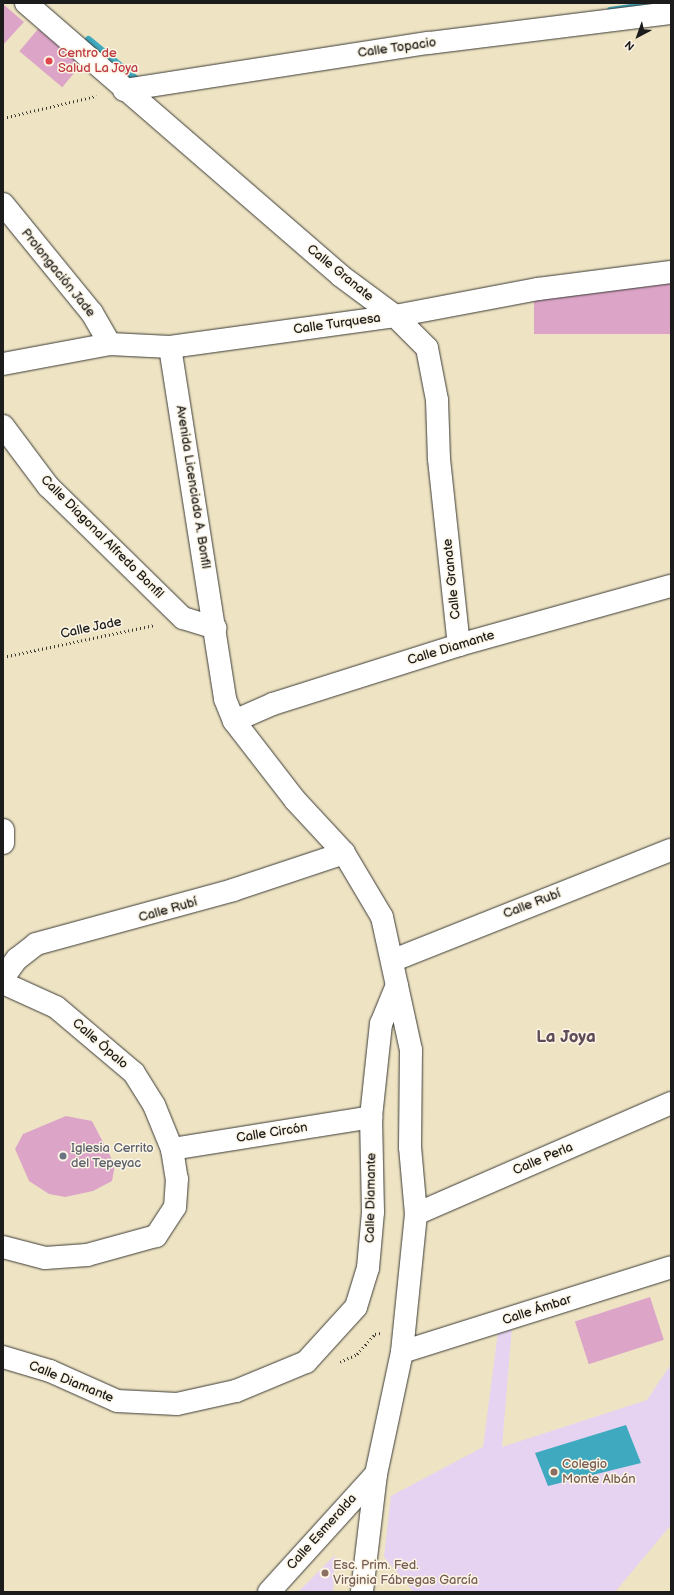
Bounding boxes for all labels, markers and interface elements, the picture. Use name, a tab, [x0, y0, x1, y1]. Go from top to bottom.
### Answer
north arrow	[618, 16, 658, 56]
street label: Calle Topacio	[357, 35, 437, 61]
text: N	[622, 38, 637, 53]
place label: Centro de Salud La Joya	[58, 46, 139, 77]
marker: Centro de Salud La Joya	[43, 55, 55, 67]
street label: Prolongación Jade	[17, 225, 99, 321]
street label: Calle Granate	[304, 241, 376, 305]
street label: Calle Turquesa	[292, 310, 382, 338]
street label: Avenida Licenciado A. Bonfil	[172, 404, 214, 570]
street label: Calle Diagonal Alfredo Bonfil	[37, 472, 167, 602]
street label: Calle Granate	[440, 538, 464, 620]
street label: Calle Jade	[59, 614, 123, 642]
street label: Calle Diamante	[406, 627, 496, 669]
street label: Calle Rubí	[501, 886, 563, 922]
street label: Calle Rubí	[137, 894, 199, 926]
street label: Calle Ópalo	[69, 1016, 131, 1072]
district label: La Joya	[536, 1028, 596, 1048]
street label: Calle Circón	[235, 1120, 309, 1146]
street label: Calle Perla	[511, 1139, 575, 1179]
place label: Iglesia Cerrito del Tepeyac	[71, 1141, 154, 1172]
marker: Iglesia Cerrito del Tepeyac	[58, 1151, 68, 1161]
street label: Calle Diamante	[362, 1153, 380, 1243]
street label: Calle Ámbar	[500, 1291, 574, 1329]
street label: Calle Diamante	[26, 1358, 116, 1406]
place label: Colegio Monte Albán	[562, 1457, 636, 1488]
marker: Colegio Monte Albán	[549, 1467, 559, 1477]
street label: Calle Esmeralda	[284, 1491, 360, 1573]
place label: Esc. Prim. Fed. Virginia Fábregas García	[333, 1558, 478, 1589]
marker: Esc. Prim. Fed. Virginia Fábregas García	[320, 1568, 330, 1578]

